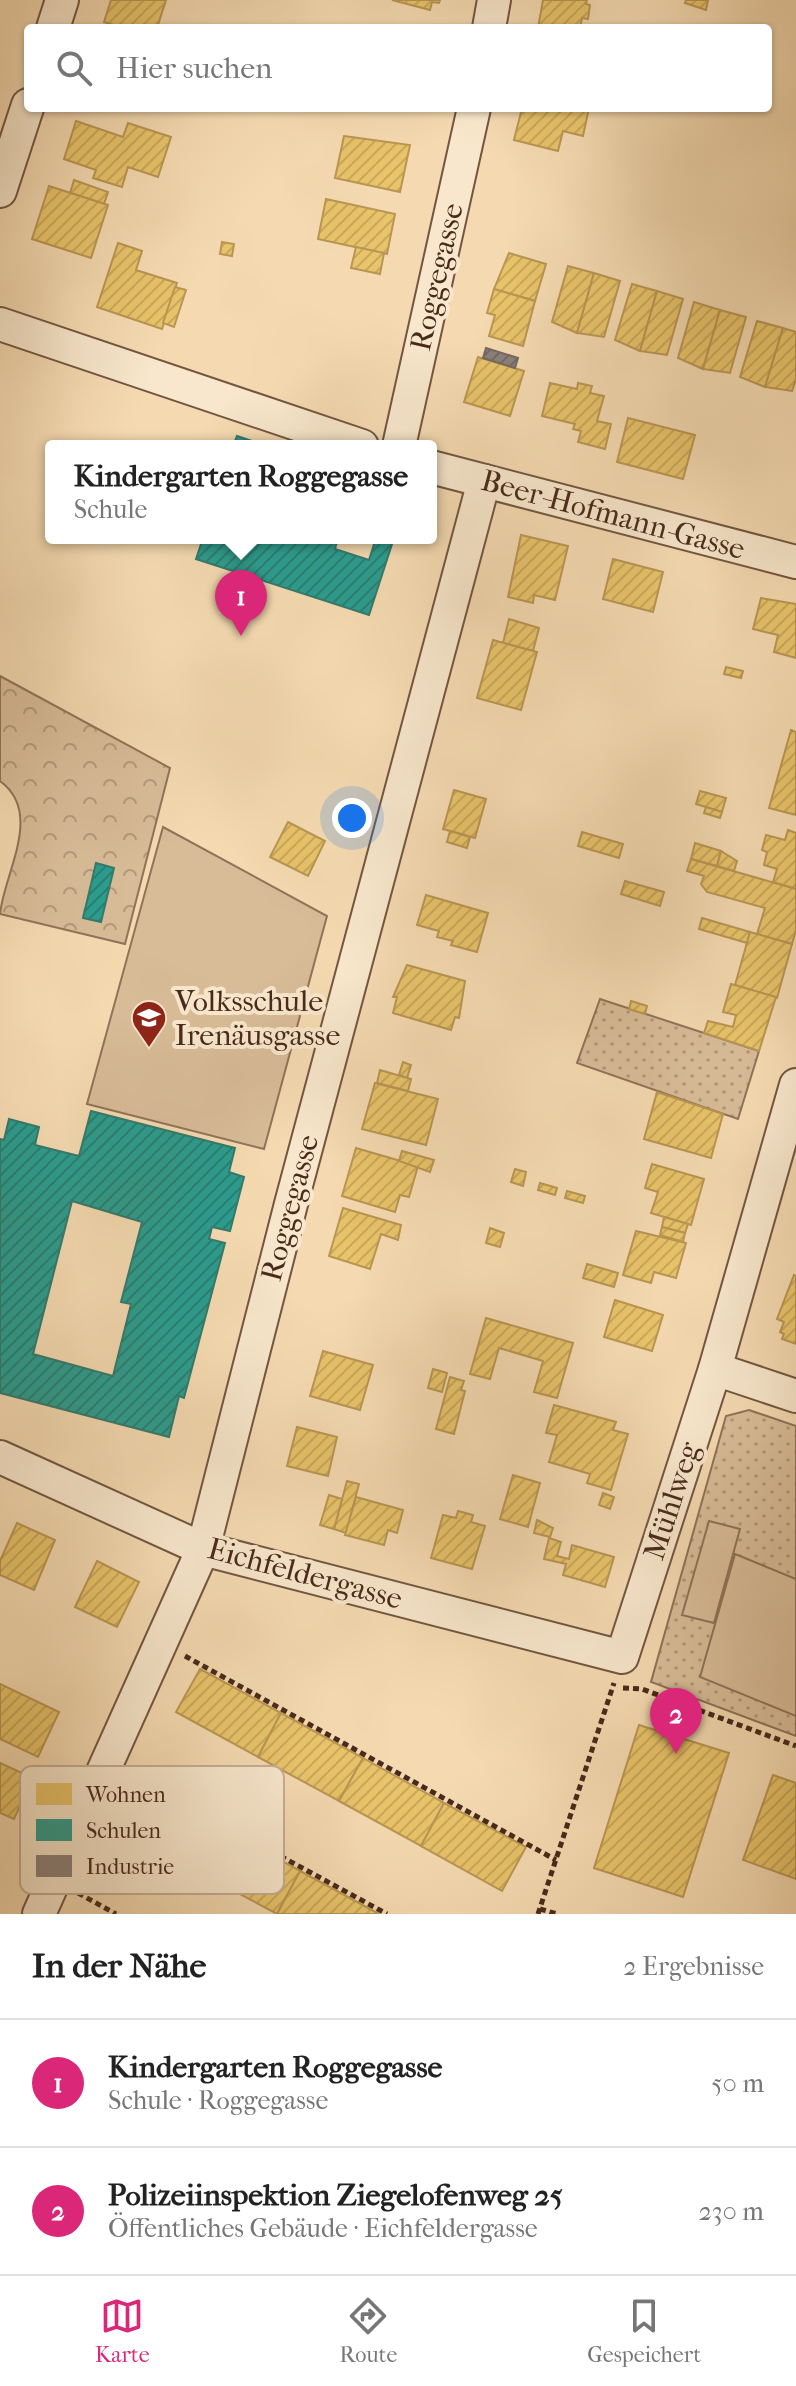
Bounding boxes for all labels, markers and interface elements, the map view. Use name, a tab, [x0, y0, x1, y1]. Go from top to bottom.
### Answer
search box	[24, 24, 772, 112]
icon: search	[52, 46, 96, 90]
text: Hier suchen	[116, 51, 272, 86]
street label: Roggegasse	[403, 200, 471, 354]
popup	[45, 440, 437, 544]
text: Kindergarten Roggegasse	[74, 459, 408, 494]
street label: Beer-Hofmann-Gasse	[477, 463, 749, 567]
text: Schule	[74, 494, 147, 525]
pin: 1	[215, 570, 267, 636]
your location	[332, 798, 372, 838]
place label: Volksschule Irenäusgasse	[174, 984, 340, 1053]
school or university icon: Volksschule Irenäusgasse	[130, 999, 168, 1049]
street label: Roggegasse	[254, 1131, 326, 1285]
street label: Mühlweg	[637, 1437, 708, 1564]
street label: Eichfeldergasse	[204, 1531, 406, 1617]
pin: 2	[650, 1688, 702, 1754]
legend	[20, 1766, 284, 1894]
text: Wohnen	[85, 1782, 166, 1808]
text: Schulen	[86, 1818, 161, 1844]
text: Industrie	[86, 1854, 174, 1880]
text: In der Nähe	[32, 1946, 206, 1986]
text: 2 Ergebnisse	[623, 1951, 764, 1982]
text: Kindergarten Roggegasse	[108, 2050, 442, 2085]
text: 1	[53, 2068, 63, 2099]
text: 50 m	[711, 2068, 764, 2099]
text: Schule · Roggegasse	[108, 2085, 328, 2116]
text: Polizeiinspektion Ziegelofenweg 25	[108, 2178, 563, 2213]
text: 2	[51, 2196, 65, 2227]
text: 230 m	[698, 2196, 764, 2227]
text: Öffentliches Gebäude · Eichfeldergasse	[108, 2213, 538, 2244]
tab: Karte	[95, 2294, 150, 2368]
tab: Route	[340, 2294, 397, 2368]
tab: Gespeichert	[587, 2294, 701, 2368]

